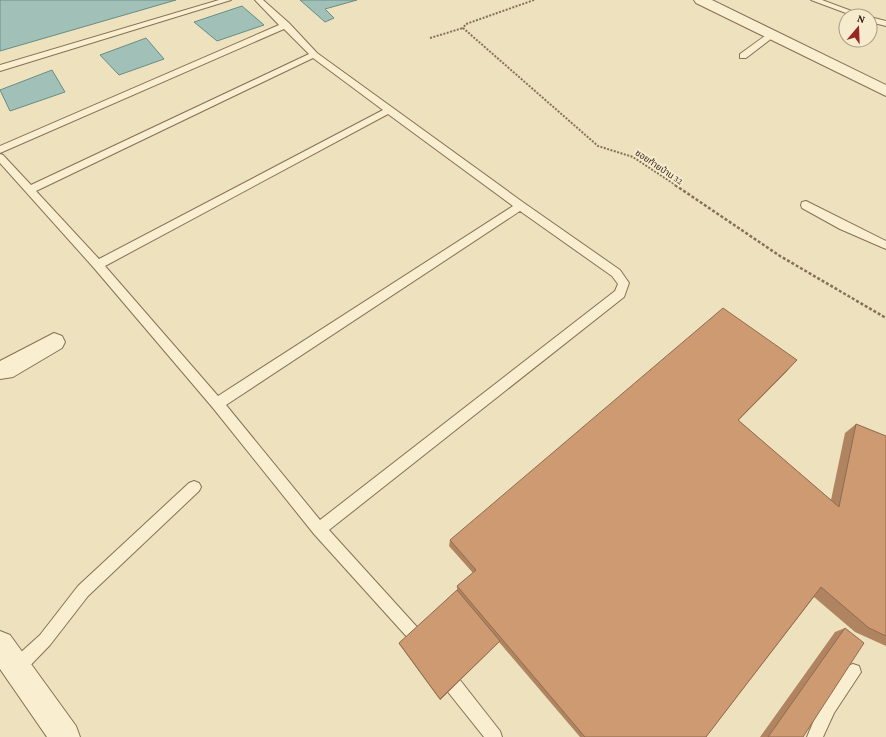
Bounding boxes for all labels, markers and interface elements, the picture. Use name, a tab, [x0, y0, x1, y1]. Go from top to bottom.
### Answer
north arrow	[838, 8, 878, 48]
text: N	[856, 12, 867, 26]
street label: ซอยท้ายบ้าน 32	[633, 148, 685, 186]

